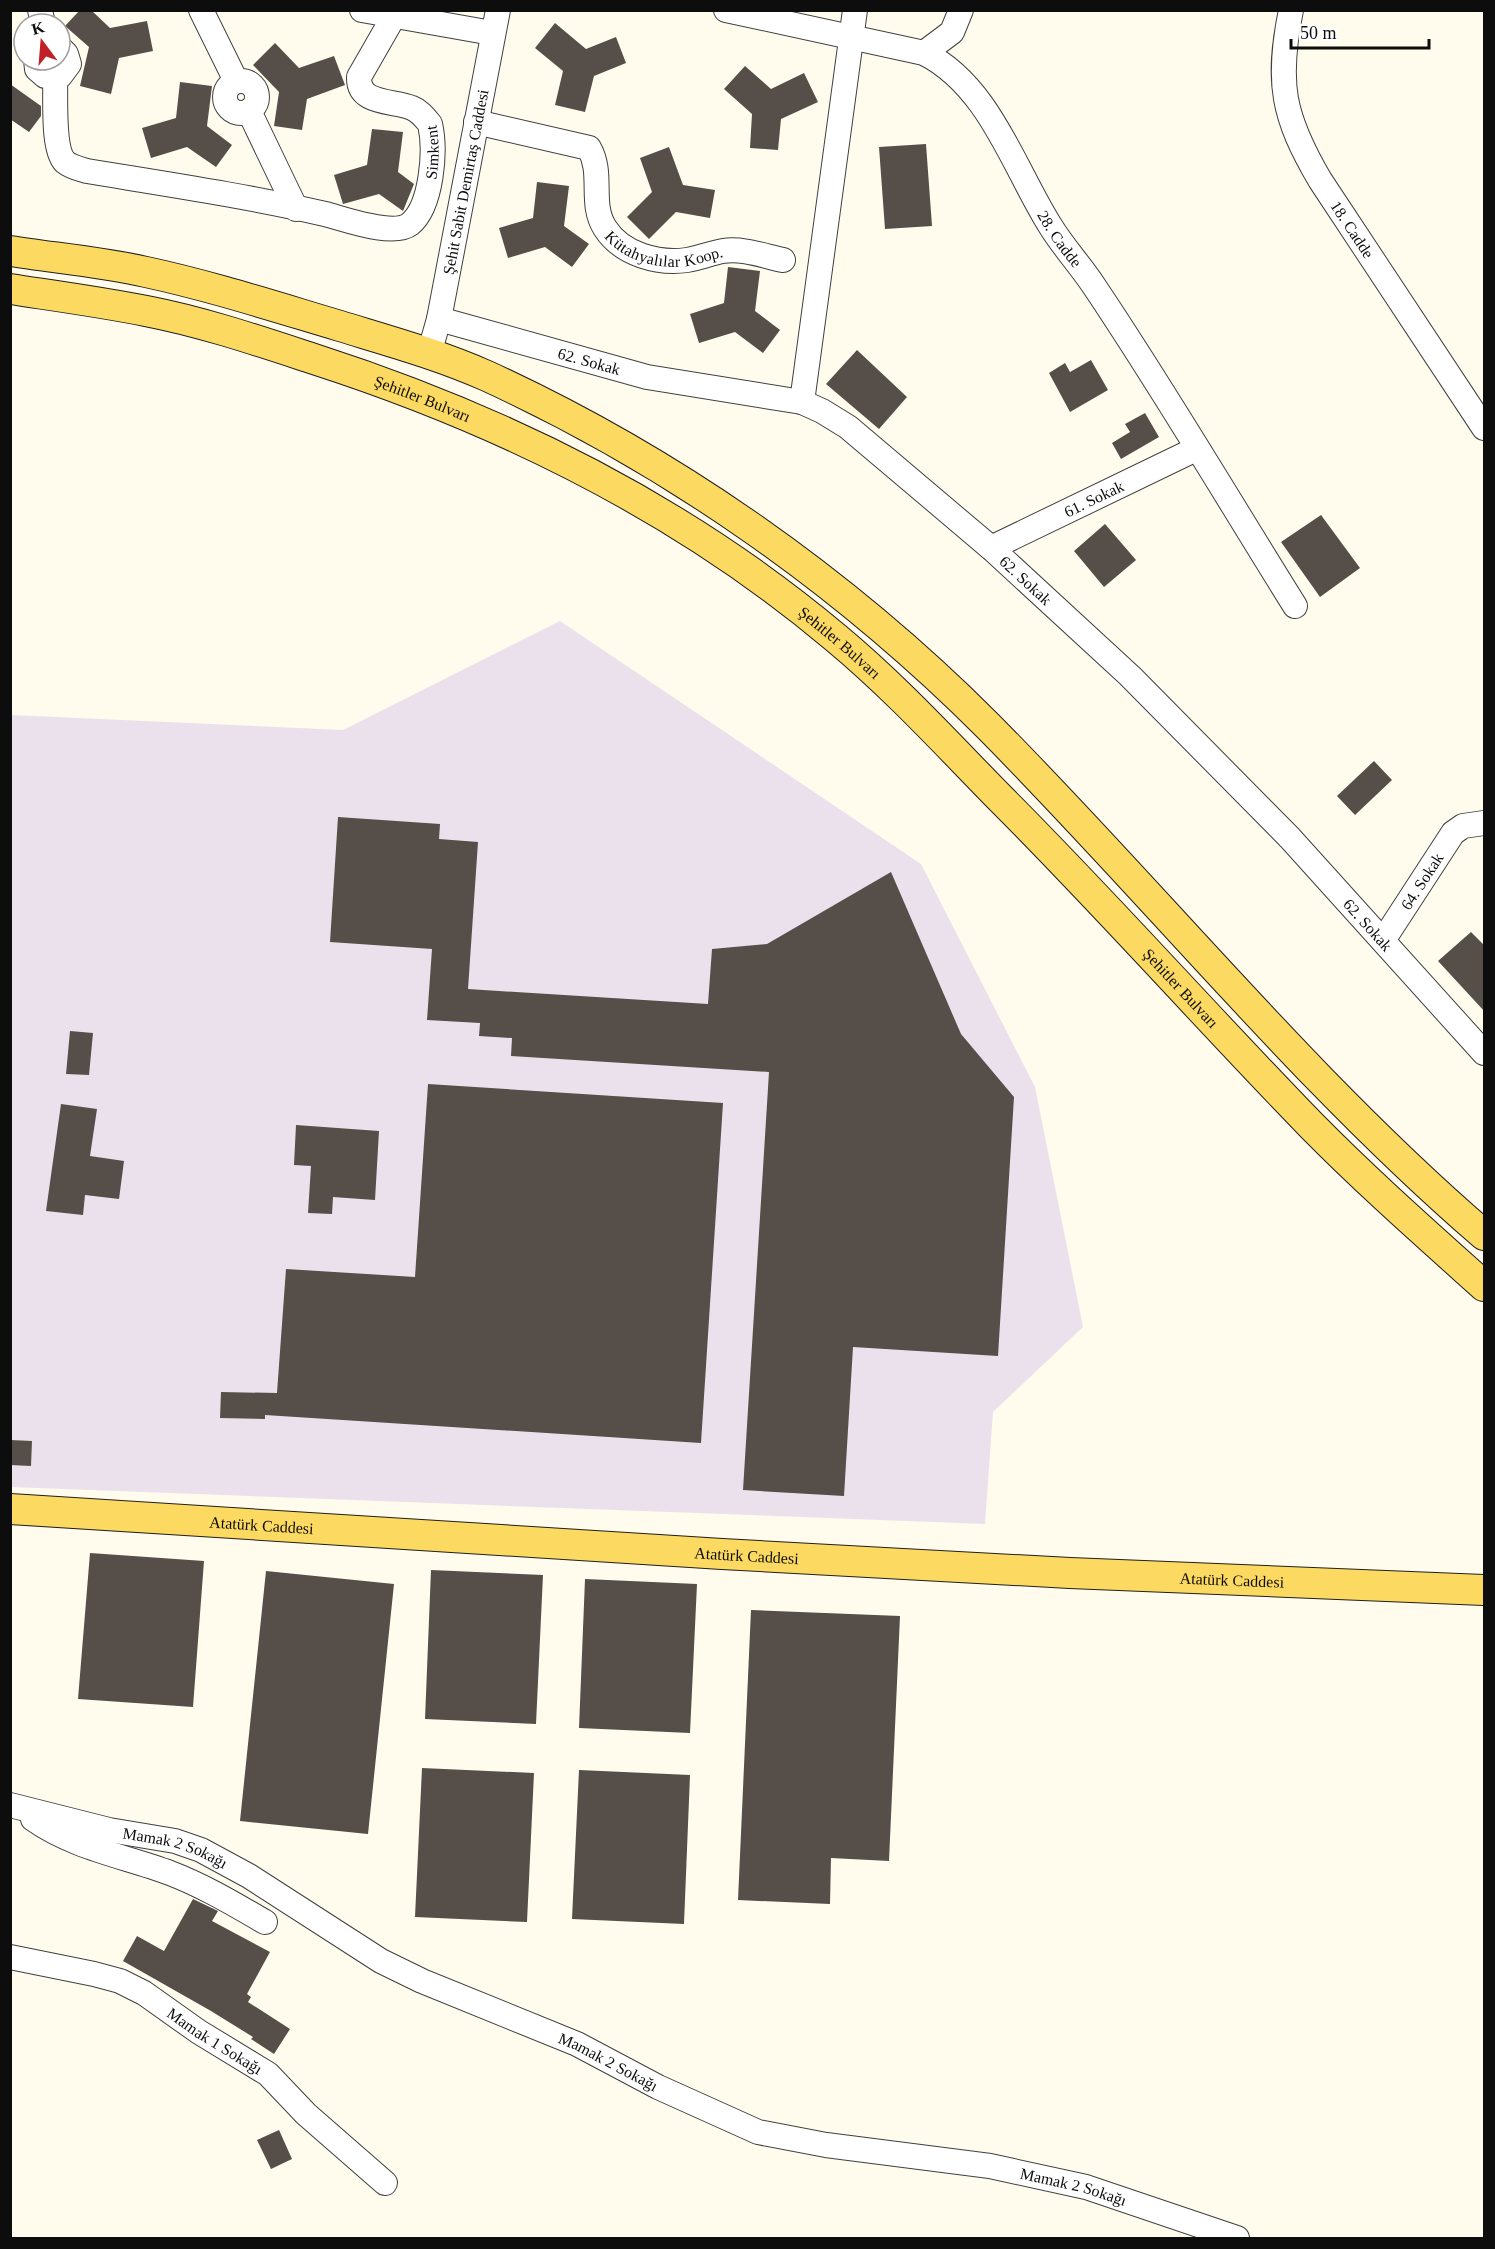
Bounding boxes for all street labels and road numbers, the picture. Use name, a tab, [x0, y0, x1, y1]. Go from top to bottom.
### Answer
street label: Şehit Sabit Demirtaş Caddesi	[439, 87, 491, 276]
street label: Simkent	[422, 124, 441, 180]
street label: 18. Cadde	[1328, 198, 1378, 261]
street label: 28. Cadde	[1034, 208, 1085, 270]
street label: Kütahyalılar Koop.	[602, 227, 724, 269]
street label: 62. Sokak	[556, 344, 622, 378]
street label: Şehitler Bulvarı	[372, 372, 474, 425]
street label: 61. Sokak	[1061, 477, 1126, 520]
street label: 62. Sokak	[996, 552, 1055, 608]
street label: Şehitler Bulvarı	[795, 603, 885, 682]
street label: 64. Sokak	[1397, 850, 1446, 913]
street label: 62. Sokak	[1340, 895, 1396, 954]
street label: Şehitler Bulvarı	[1140, 945, 1223, 1031]
street label: Atatürk Caddesi	[209, 1513, 315, 1537]
street label: Atatürk Caddesi	[694, 1544, 800, 1567]
street label: Atatürk Caddesi	[1179, 1569, 1285, 1590]
street label: Mamak 2 Sokağı	[122, 1824, 231, 1872]
street label: Mamak 1 Sokağı	[164, 2004, 266, 2077]
street label: Mamak 2 Sokağı	[556, 2029, 662, 2094]
street label: Mamak 2 Sokağı	[1019, 2164, 1129, 2209]

